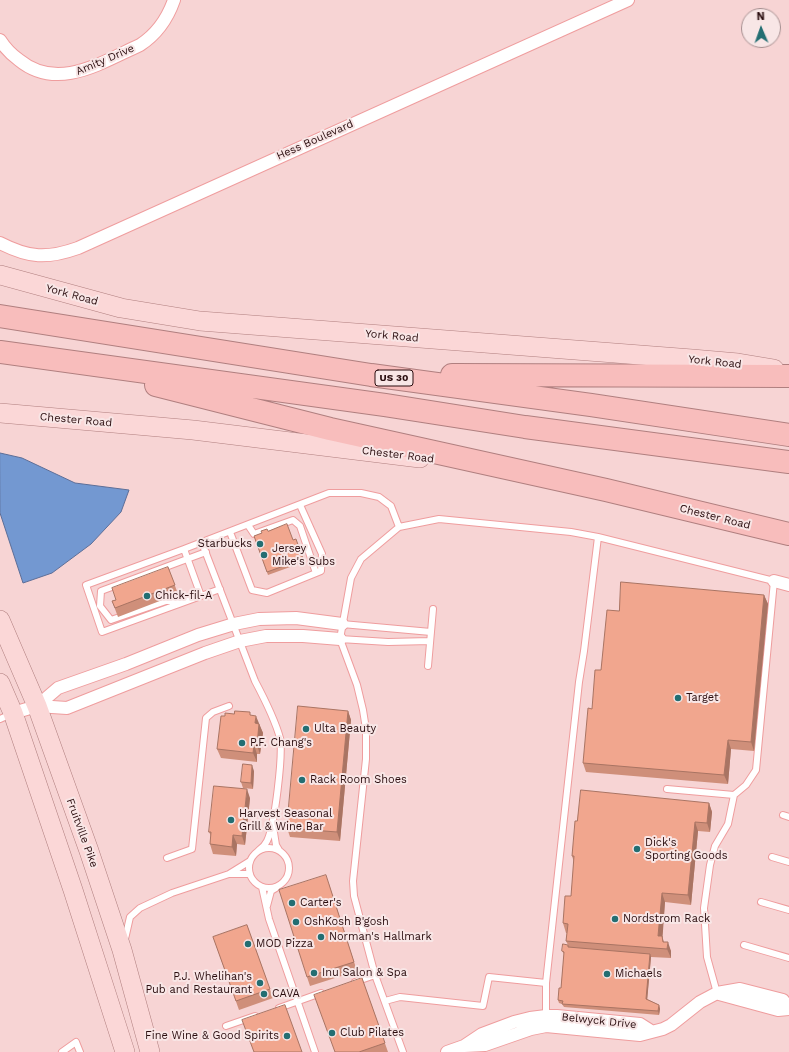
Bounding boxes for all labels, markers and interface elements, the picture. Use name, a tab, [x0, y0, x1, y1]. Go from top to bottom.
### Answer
north arrow	[741, 8, 781, 48]
text: N	[756, 10, 765, 23]
street label: Amity Drive	[74, 42, 136, 78]
street label: Hess Boulevard	[274, 117, 356, 163]
street label: York Road	[44, 282, 100, 308]
street label: York Road	[365, 327, 419, 345]
street label: York Road	[688, 353, 742, 371]
road number: US 30	[375, 370, 413, 386]
street label: Chester Road	[39, 410, 113, 430]
street label: Chester Road	[361, 444, 435, 466]
street label: Chester Road	[678, 502, 752, 532]
place label: Starbucks	[198, 537, 252, 551]
marker: Starbucks	[255, 539, 265, 549]
place label: Jersey Mike's Subs	[272, 542, 335, 568]
marker: Jersey Mike's Subs	[259, 550, 269, 560]
place label: Chick-fil-A	[155, 589, 212, 603]
marker: Chick-fil-A	[142, 591, 152, 601]
place label: Target	[686, 691, 719, 705]
marker: Target	[673, 693, 683, 703]
place label: Ulta Beauty	[314, 722, 376, 736]
marker: Ulta Beauty	[301, 724, 311, 734]
place label: P.F. Chang's	[250, 736, 312, 750]
marker: P.F. Chang's	[237, 738, 247, 748]
place label: Rack Room Shoes	[310, 773, 407, 787]
marker: Rack Room Shoes	[297, 775, 307, 785]
street label: Fruitville Pike	[63, 797, 101, 869]
place label: Harvest Seasonal Grill & Wine Bar	[239, 807, 332, 833]
marker: Harvest Seasonal Grill & Wine Bar	[226, 815, 236, 825]
place label: Dick's Sporting Goods	[645, 836, 727, 862]
marker: Dick's Sporting Goods	[632, 844, 642, 854]
place label: Carter's	[300, 896, 342, 910]
marker: Carter's	[287, 898, 297, 908]
place label: Nordstrom Rack	[623, 912, 710, 926]
marker: Nordstrom Rack	[610, 914, 620, 924]
place label: OshKosh B'gosh	[304, 915, 389, 929]
marker: OshKosh B'gosh	[291, 917, 301, 927]
place label: Norman's Hallmark	[329, 930, 432, 944]
marker: Norman's Hallmark	[316, 932, 326, 942]
place label: MOD Pizza	[256, 937, 313, 951]
marker: MOD Pizza	[243, 939, 253, 949]
place label: Inu Salon & Spa	[322, 966, 407, 980]
place label: Michaels	[615, 967, 662, 981]
marker: Inu Salon & Spa	[309, 968, 319, 978]
marker: Michaels	[602, 969, 612, 979]
place label: P.J. Whelihan's Pub and Restaurant	[145, 970, 252, 996]
marker: P.J. Whelihan's Pub and Restaurant	[255, 978, 265, 988]
place label: CAVA	[272, 987, 300, 1001]
marker: CAVA	[259, 989, 269, 999]
street label: Belwyck Drive	[561, 1011, 637, 1031]
place label: Club Pilates	[340, 1026, 404, 1040]
marker: Club Pilates	[327, 1028, 337, 1038]
place label: Fine Wine & Good Spirits	[145, 1029, 279, 1043]
marker: Fine Wine & Good Spirits	[282, 1031, 292, 1041]

